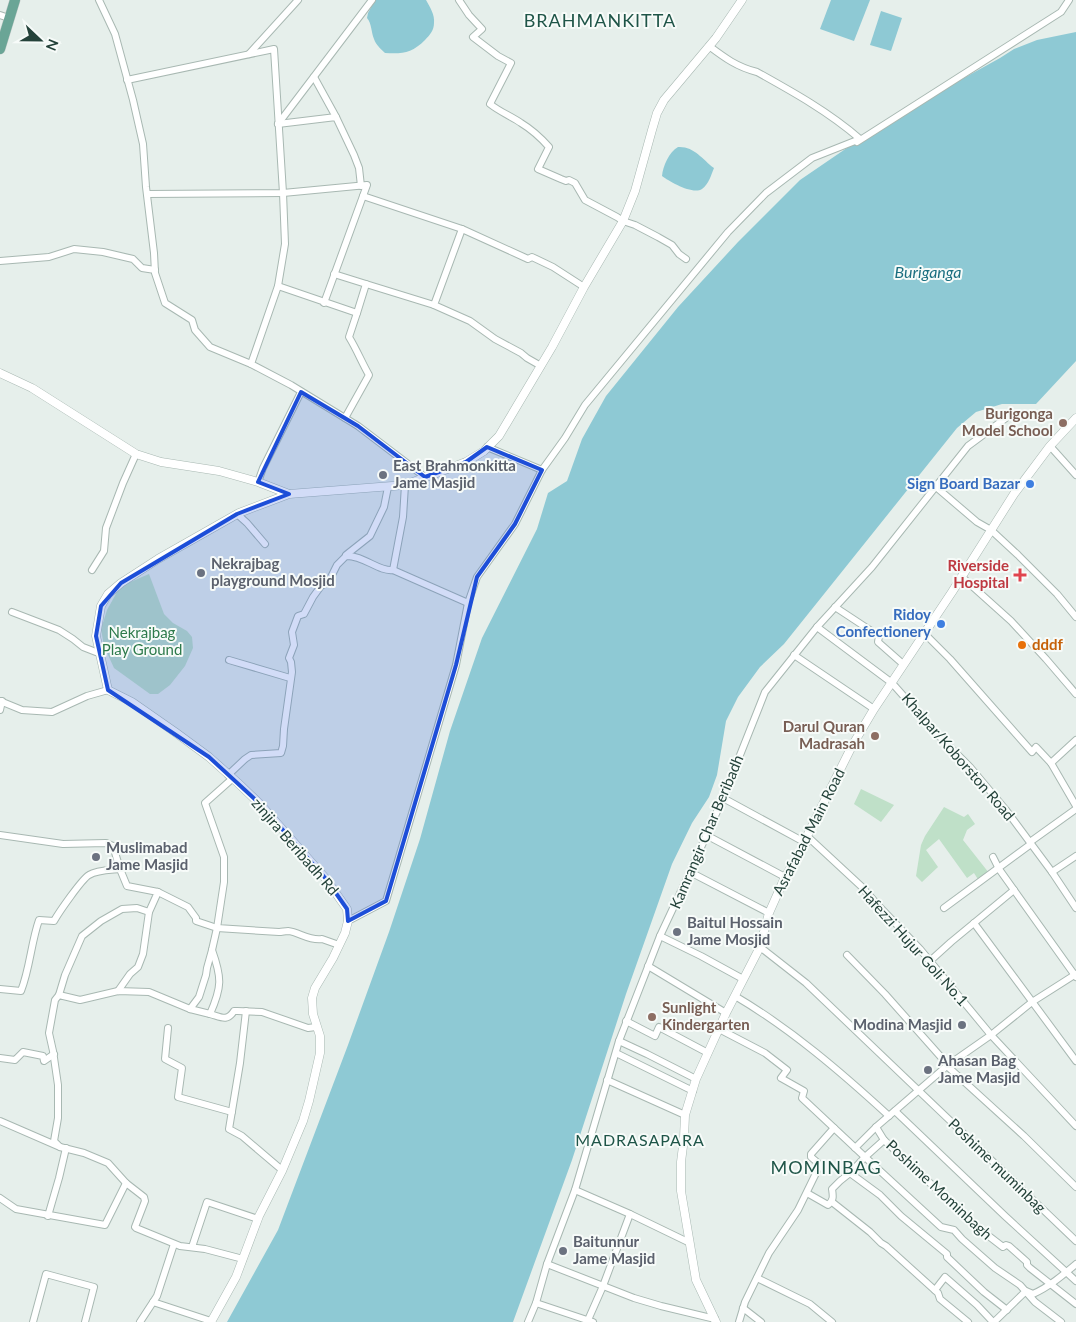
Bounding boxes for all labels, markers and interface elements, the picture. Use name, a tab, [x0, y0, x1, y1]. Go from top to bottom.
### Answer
district label: BRAHMANKITTA	[524, 9, 676, 31]
north arrow	[15, 15, 65, 65]
text: N	[43, 37, 62, 53]
water label: Buriganga	[895, 262, 961, 281]
place label: Burigonga Model School	[962, 404, 1053, 439]
marker: Burigonga Model School	[1057, 417, 1069, 429]
place label: East Brahmonkitta Jame Masjid	[393, 456, 516, 491]
marker: East Brahmonkitta Jame Masjid	[377, 469, 389, 481]
place label: Sign Board Bazar	[907, 474, 1020, 492]
marker: Sign Board Bazar	[1024, 478, 1036, 490]
place label: Nekrajbag playground Mosjid	[211, 554, 335, 589]
place label: Riverside Hospital	[947, 556, 1009, 591]
marker: Nekrajbag playground Mosjid	[195, 567, 207, 579]
marker: Riverside Hospital	[1013, 568, 1027, 582]
place label: Ridoy Confectionery	[836, 605, 931, 640]
marker: Ridoy Confectionery	[935, 618, 947, 630]
park label: Nekrajbag Play Ground	[102, 623, 182, 658]
place label: dddf	[1032, 635, 1064, 653]
marker: dddf	[1016, 639, 1028, 651]
street label: Khalpar/Koborston Road	[899, 689, 1019, 824]
place label: Darul Quran Madrasah	[783, 717, 865, 752]
marker: Darul Quran Madrasah	[869, 730, 881, 742]
street label: Kamrangir Char Beribadh	[666, 752, 747, 911]
street label: Asrafabad Main Road	[768, 765, 848, 898]
street label: zinjira Beribadh Rd	[249, 794, 343, 899]
place label: Muslimabad Jame Masjid	[106, 838, 188, 873]
marker: Muslimabad Jame Masjid	[90, 851, 102, 863]
street label: Hafezzi Hujur Goli No.1	[855, 882, 972, 1009]
place label: Baitul Hossain Jame Mosjid	[687, 913, 783, 948]
marker: Baitul Hossain Jame Mosjid	[671, 926, 683, 938]
place label: Sunlight Kindergarten	[662, 998, 750, 1033]
marker: Sunlight Kindergarten	[646, 1011, 658, 1023]
place label: Modina Masjid	[853, 1015, 952, 1033]
marker: Modina Masjid	[956, 1019, 968, 1031]
place label: Ahasan Bag Jame Masjid	[937, 1051, 1020, 1086]
marker: Ahasan Bag Jame Masjid	[922, 1064, 934, 1076]
street label: Poshime muminbag	[945, 1114, 1050, 1216]
district label: MADRASAPARA	[575, 1130, 705, 1149]
street label: Poshime Mominbagh	[883, 1136, 996, 1243]
district label: MOMINBAG	[770, 1156, 882, 1178]
place label: Baitunnur Jame Masjid	[573, 1232, 655, 1267]
marker: Baitunnur Jame Masjid	[557, 1245, 569, 1257]

